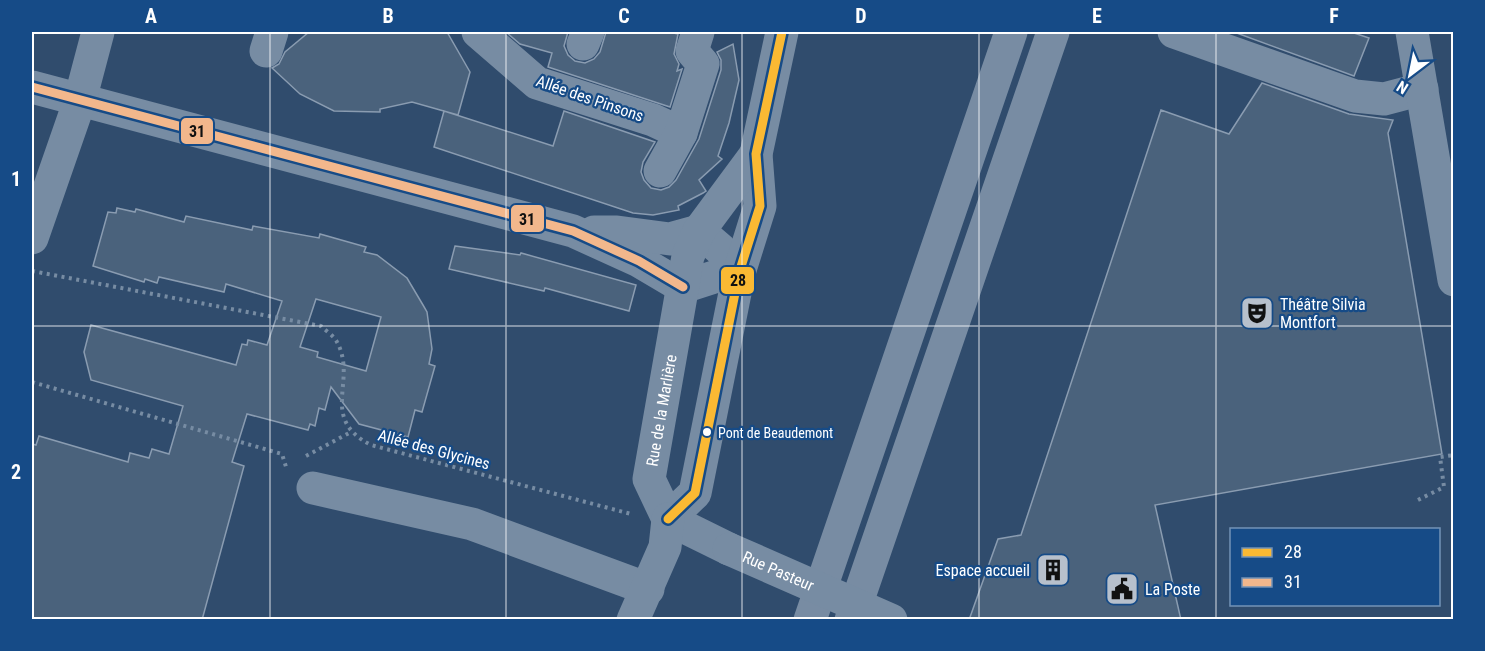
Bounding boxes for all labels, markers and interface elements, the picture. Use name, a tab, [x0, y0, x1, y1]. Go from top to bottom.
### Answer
text: A	[145, 4, 157, 28]
text: B	[382, 4, 394, 28]
text: C	[618, 4, 630, 28]
text: D	[855, 4, 867, 28]
text: E	[1092, 4, 1102, 28]
text: F	[1329, 4, 1339, 28]
north arrow	[1380, 45, 1440, 105]
street label: Allée des Pinsons	[534, 71, 646, 126]
text: N	[1393, 77, 1412, 98]
line badge: 31	[180, 117, 214, 145]
text: 31	[189, 122, 205, 141]
text: 1	[11, 167, 21, 191]
line badge: 31	[510, 204, 545, 233]
text: 31	[519, 210, 535, 229]
line badge: 28	[720, 266, 755, 295]
text: 28	[730, 271, 746, 290]
theatre icon: Théâtre Silvia Montfort	[1239, 295, 1275, 331]
place label: Théâtre Silvia Montfort	[1280, 295, 1366, 332]
street label: Rue de la Marlière	[642, 353, 681, 468]
street label: Allée des Glycines	[376, 425, 492, 474]
place label: Pont de Beaudemont	[718, 425, 833, 441]
marker: Pont de Beaudemont	[701, 426, 713, 438]
text: 2	[11, 460, 21, 484]
legend	[1230, 528, 1440, 606]
text: 28	[1284, 541, 1302, 562]
street label: Rue Pasteur	[740, 547, 817, 595]
building icon: Espace accueil	[1035, 552, 1071, 588]
place label: Espace accueil	[936, 561, 1030, 580]
public building icon: La Poste	[1104, 571, 1140, 607]
text: 31	[1284, 571, 1302, 592]
place label: La Poste	[1145, 580, 1200, 599]

